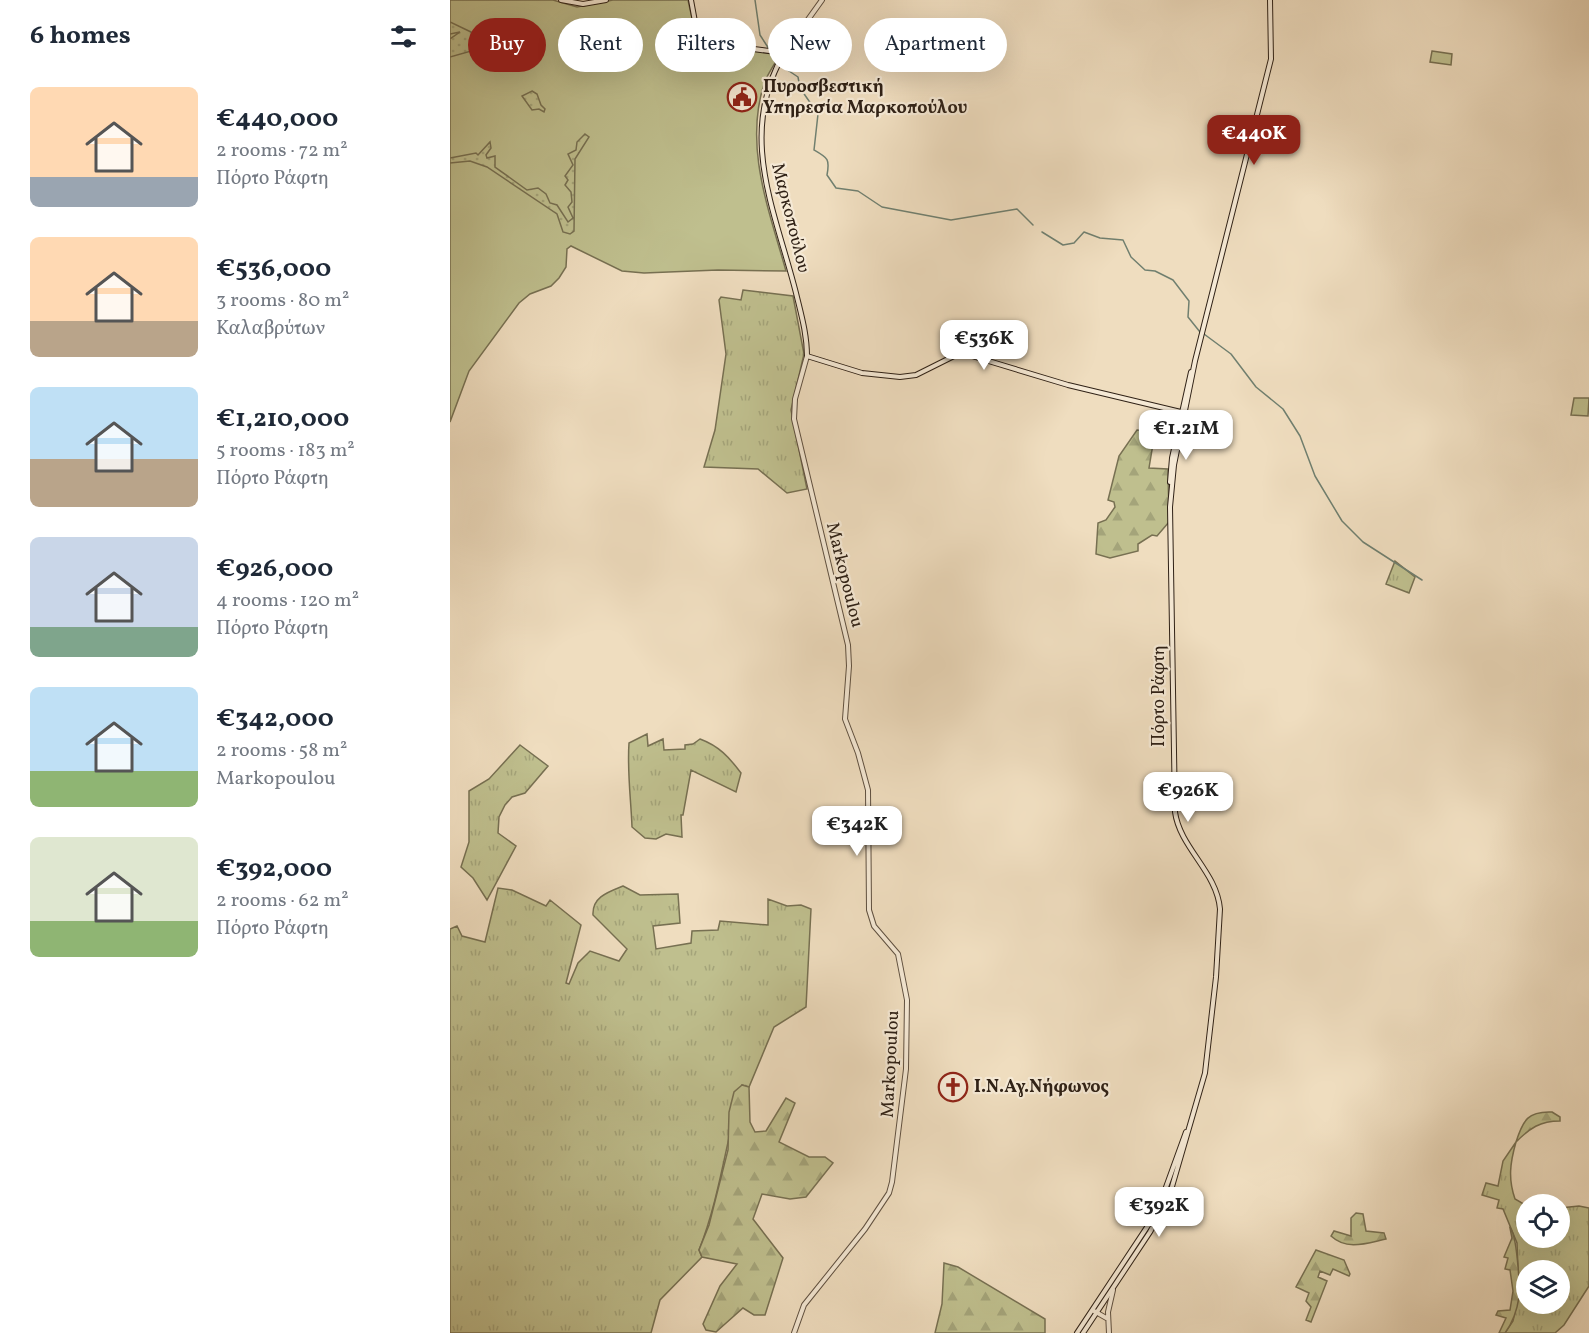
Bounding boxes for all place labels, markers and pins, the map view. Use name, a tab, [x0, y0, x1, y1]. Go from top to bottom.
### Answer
place label: Πυροσβεστική Υπηρεσία Μαρκοπούλου	[763, 75, 967, 121]
public building icon: Πυροσβεστική Υπηρεσία Μαρκοπούλου	[726, 81, 758, 113]
pin: €440K	[1212, 115, 1296, 166]
pin: €536K	[942, 320, 1026, 371]
pin: €1.21M	[1137, 410, 1235, 461]
pin: €926K	[1146, 772, 1230, 823]
pin: €342K	[815, 806, 899, 857]
church icon: Ι.Ν.Αγ.Νήφωνος	[937, 1071, 969, 1103]
place label: Ι.Ν.Αγ.Νήφωνος	[974, 1075, 1109, 1100]
pin: €392K	[1117, 1187, 1201, 1238]

